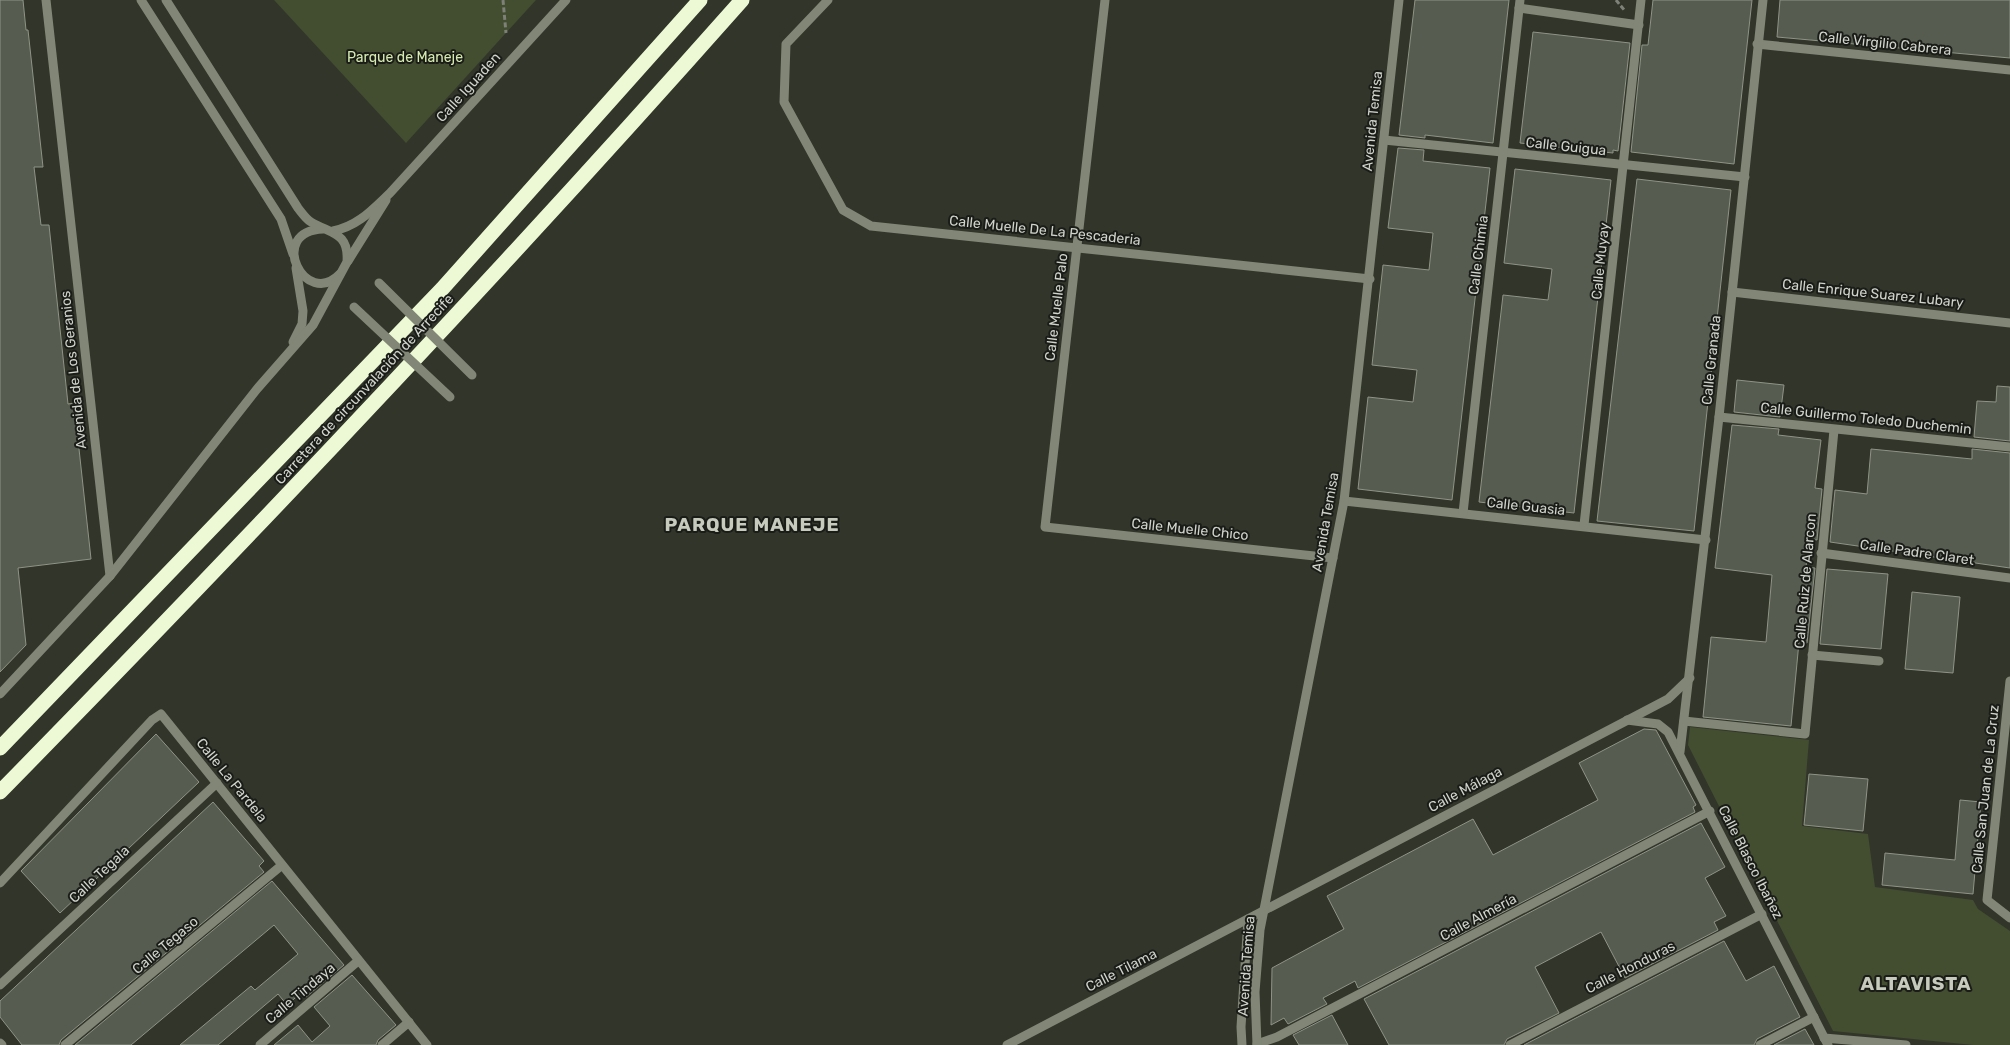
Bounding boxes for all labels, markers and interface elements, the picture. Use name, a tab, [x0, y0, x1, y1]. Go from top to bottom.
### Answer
street label: Calle Virgilio Cabrera	[1818, 28, 1952, 59]
park label: Parque de Maneje	[347, 49, 463, 66]
street label: Calle Iguaden	[433, 49, 504, 126]
street label: Avenida Temisa	[1359, 70, 1386, 172]
street label: Calle Guigua	[1525, 134, 1607, 159]
street label: Calle Muelle De La Pescaderia	[948, 212, 1142, 249]
street label: Calle Chimia	[1465, 214, 1492, 296]
street label: Calle Muyay	[1588, 221, 1613, 300]
street label: Calle Muelle Palo	[1041, 252, 1072, 362]
street label: Calle Enrique Suarez Lubary	[1781, 276, 1965, 312]
street label: Avenida de Los Geranios	[57, 290, 90, 450]
street label: Carretera de circunvalación de Arrecife	[272, 291, 457, 488]
street label: Calle Granada	[1698, 314, 1725, 406]
street label: Calle Guillermo Toledo Duchemin	[1759, 399, 1972, 438]
street label: Avenida Temisa	[1308, 471, 1343, 573]
street label: Calle Guasia	[1486, 494, 1566, 519]
district label: PARQUE MANEJE	[664, 513, 840, 536]
street label: Calle Ruiz de Alarcon	[1791, 513, 1820, 649]
street label: Calle Muelle Chico	[1131, 515, 1249, 544]
street label: Calle Padre Claret	[1859, 536, 1976, 569]
street label: Calle San Juan de La Cruz	[1968, 704, 2003, 874]
street label: Calle La Pardela	[193, 735, 271, 826]
street label: Calle Málaga	[1425, 763, 1505, 816]
street label: Calle Blasco Ibañez	[1715, 803, 1787, 922]
street label: Calle Tegala	[66, 842, 133, 907]
street label: Calle Almería	[1437, 890, 1519, 945]
street label: Calle Tegaso	[129, 913, 202, 978]
street label: Avenida Temisa	[1235, 915, 1258, 1017]
street label: Calle Honduras	[1582, 938, 1678, 997]
street label: Calle Tilama	[1083, 945, 1160, 996]
street label: Calle Tindaya	[262, 959, 339, 1027]
district label: ALTAVISTA	[1860, 972, 1972, 995]

